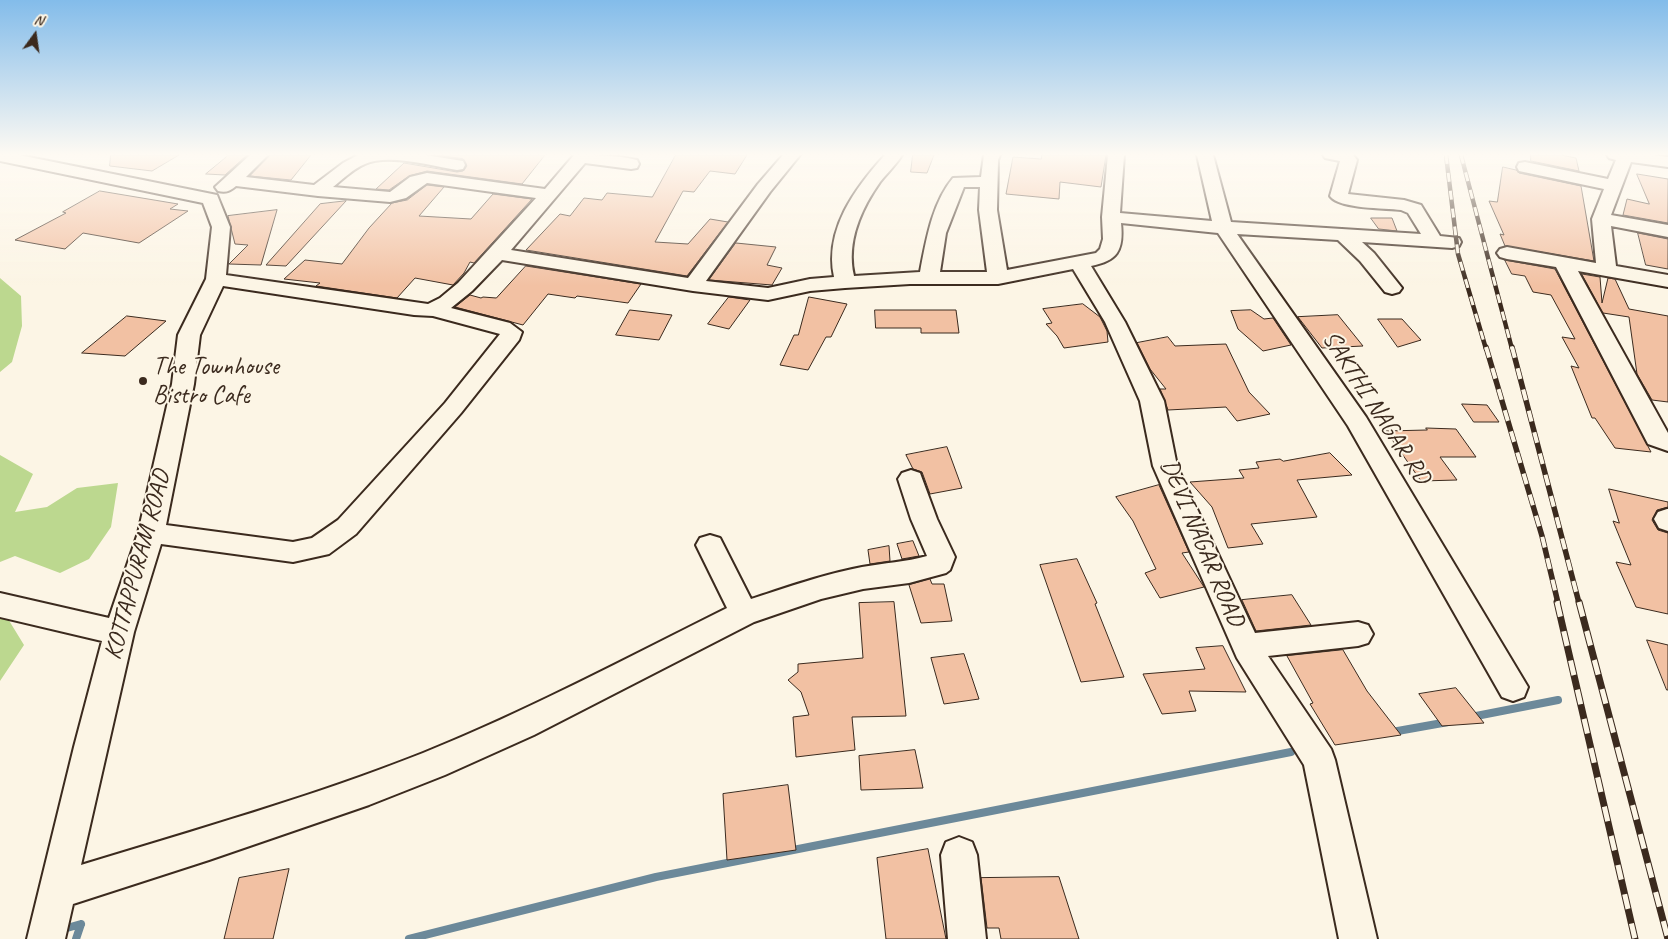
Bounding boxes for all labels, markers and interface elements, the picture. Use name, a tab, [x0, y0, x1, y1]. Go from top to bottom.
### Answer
north arrow	[10, 10, 60, 60]
text: N	[32, 11, 45, 29]
street label: SAKTHI NAGAR RD	[1315, 326, 1437, 490]
place label: The Townhouse Bistro Cafe	[153, 352, 279, 411]
marker: The Townhouse Bistro Cafe	[137, 375, 149, 387]
street label: DEVI NAGAR ROAD	[1153, 455, 1251, 631]
street label: KOTTAPPURAM ROAD	[98, 467, 178, 663]

